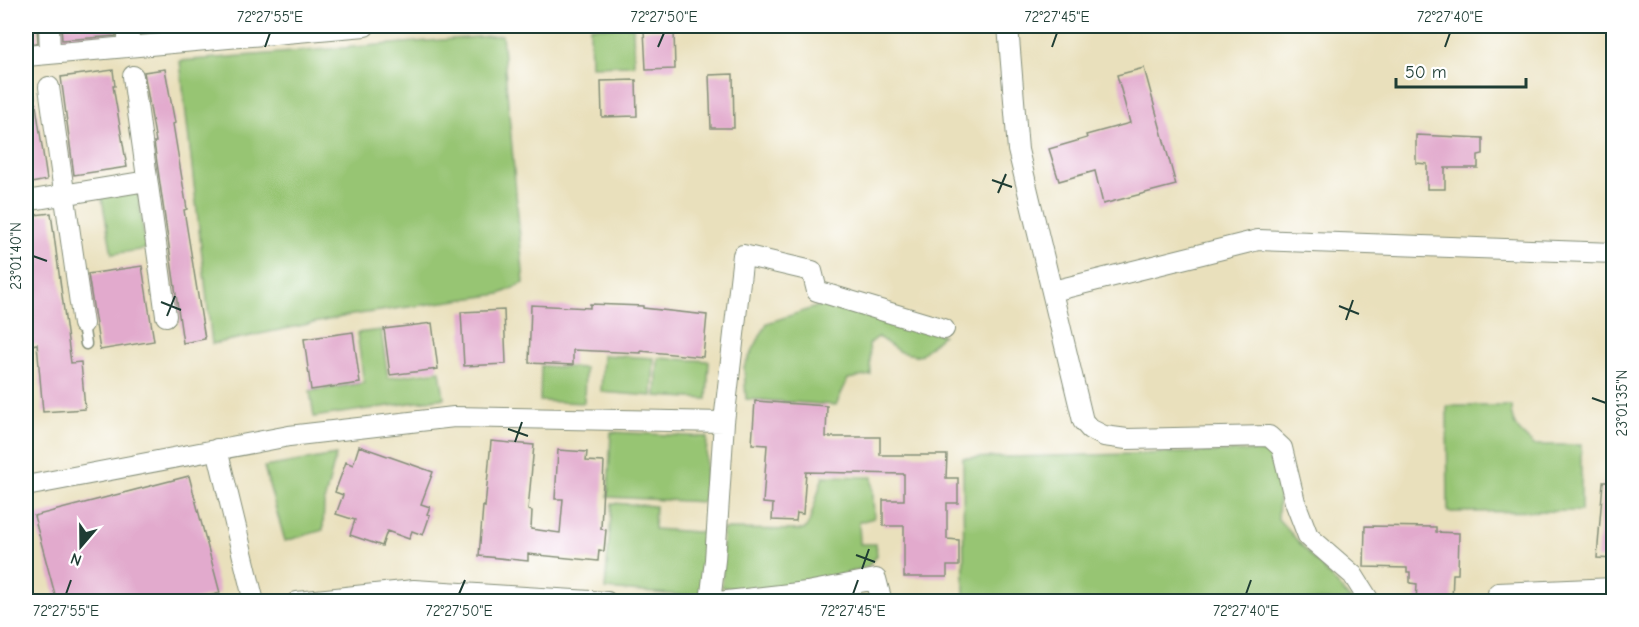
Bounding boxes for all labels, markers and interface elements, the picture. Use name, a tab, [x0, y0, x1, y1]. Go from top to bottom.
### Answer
text: 72°27'55"E	[237, 8, 303, 26]
text: 72°27'50"E	[631, 8, 697, 26]
text: 72°27'45"E	[1024, 8, 1090, 26]
text: 72°27'40"E	[1417, 8, 1483, 26]
scale bar	[1396, 51, 1526, 89]
text: 50 m	[1405, 62, 1447, 83]
text: 23°01'40"N	[7, 222, 25, 290]
text: 23°01'35"N	[1613, 370, 1631, 436]
north arrow	[51, 516, 111, 576]
text: N	[68, 549, 84, 569]
text: 72°27'55"E	[33, 602, 99, 620]
text: 72°27'50"E	[426, 602, 492, 620]
text: 72°27'45"E	[820, 602, 886, 620]
text: 72°27'40"E	[1213, 602, 1279, 620]

